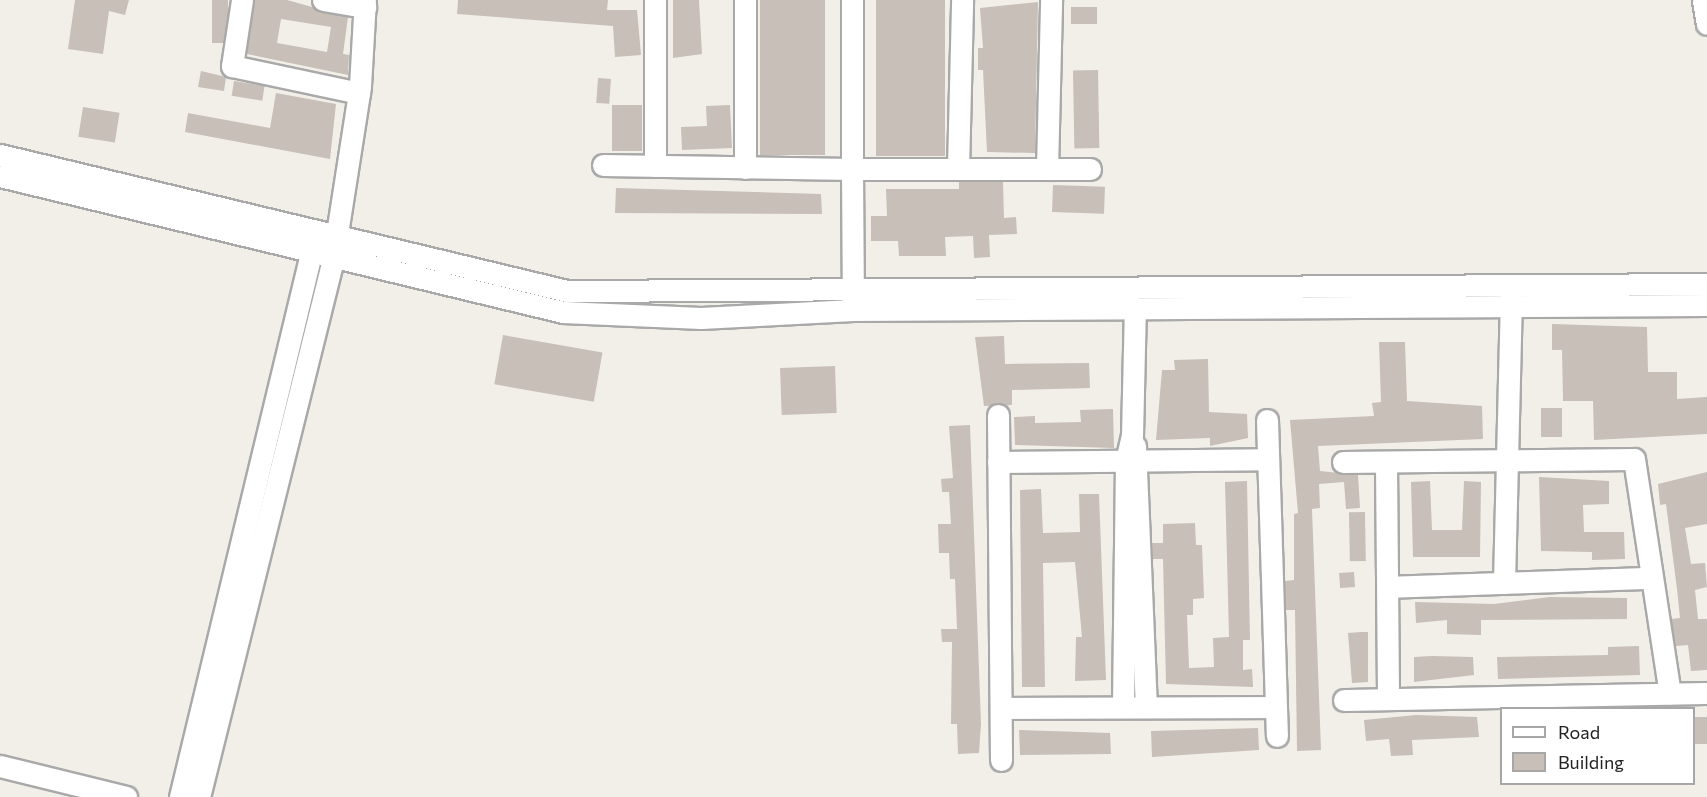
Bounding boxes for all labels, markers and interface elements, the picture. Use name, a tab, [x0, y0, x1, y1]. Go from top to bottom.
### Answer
legend	[1500, 707, 1695, 785]
text: Road	[1558, 721, 1600, 743]
text: Building	[1558, 751, 1624, 773]

